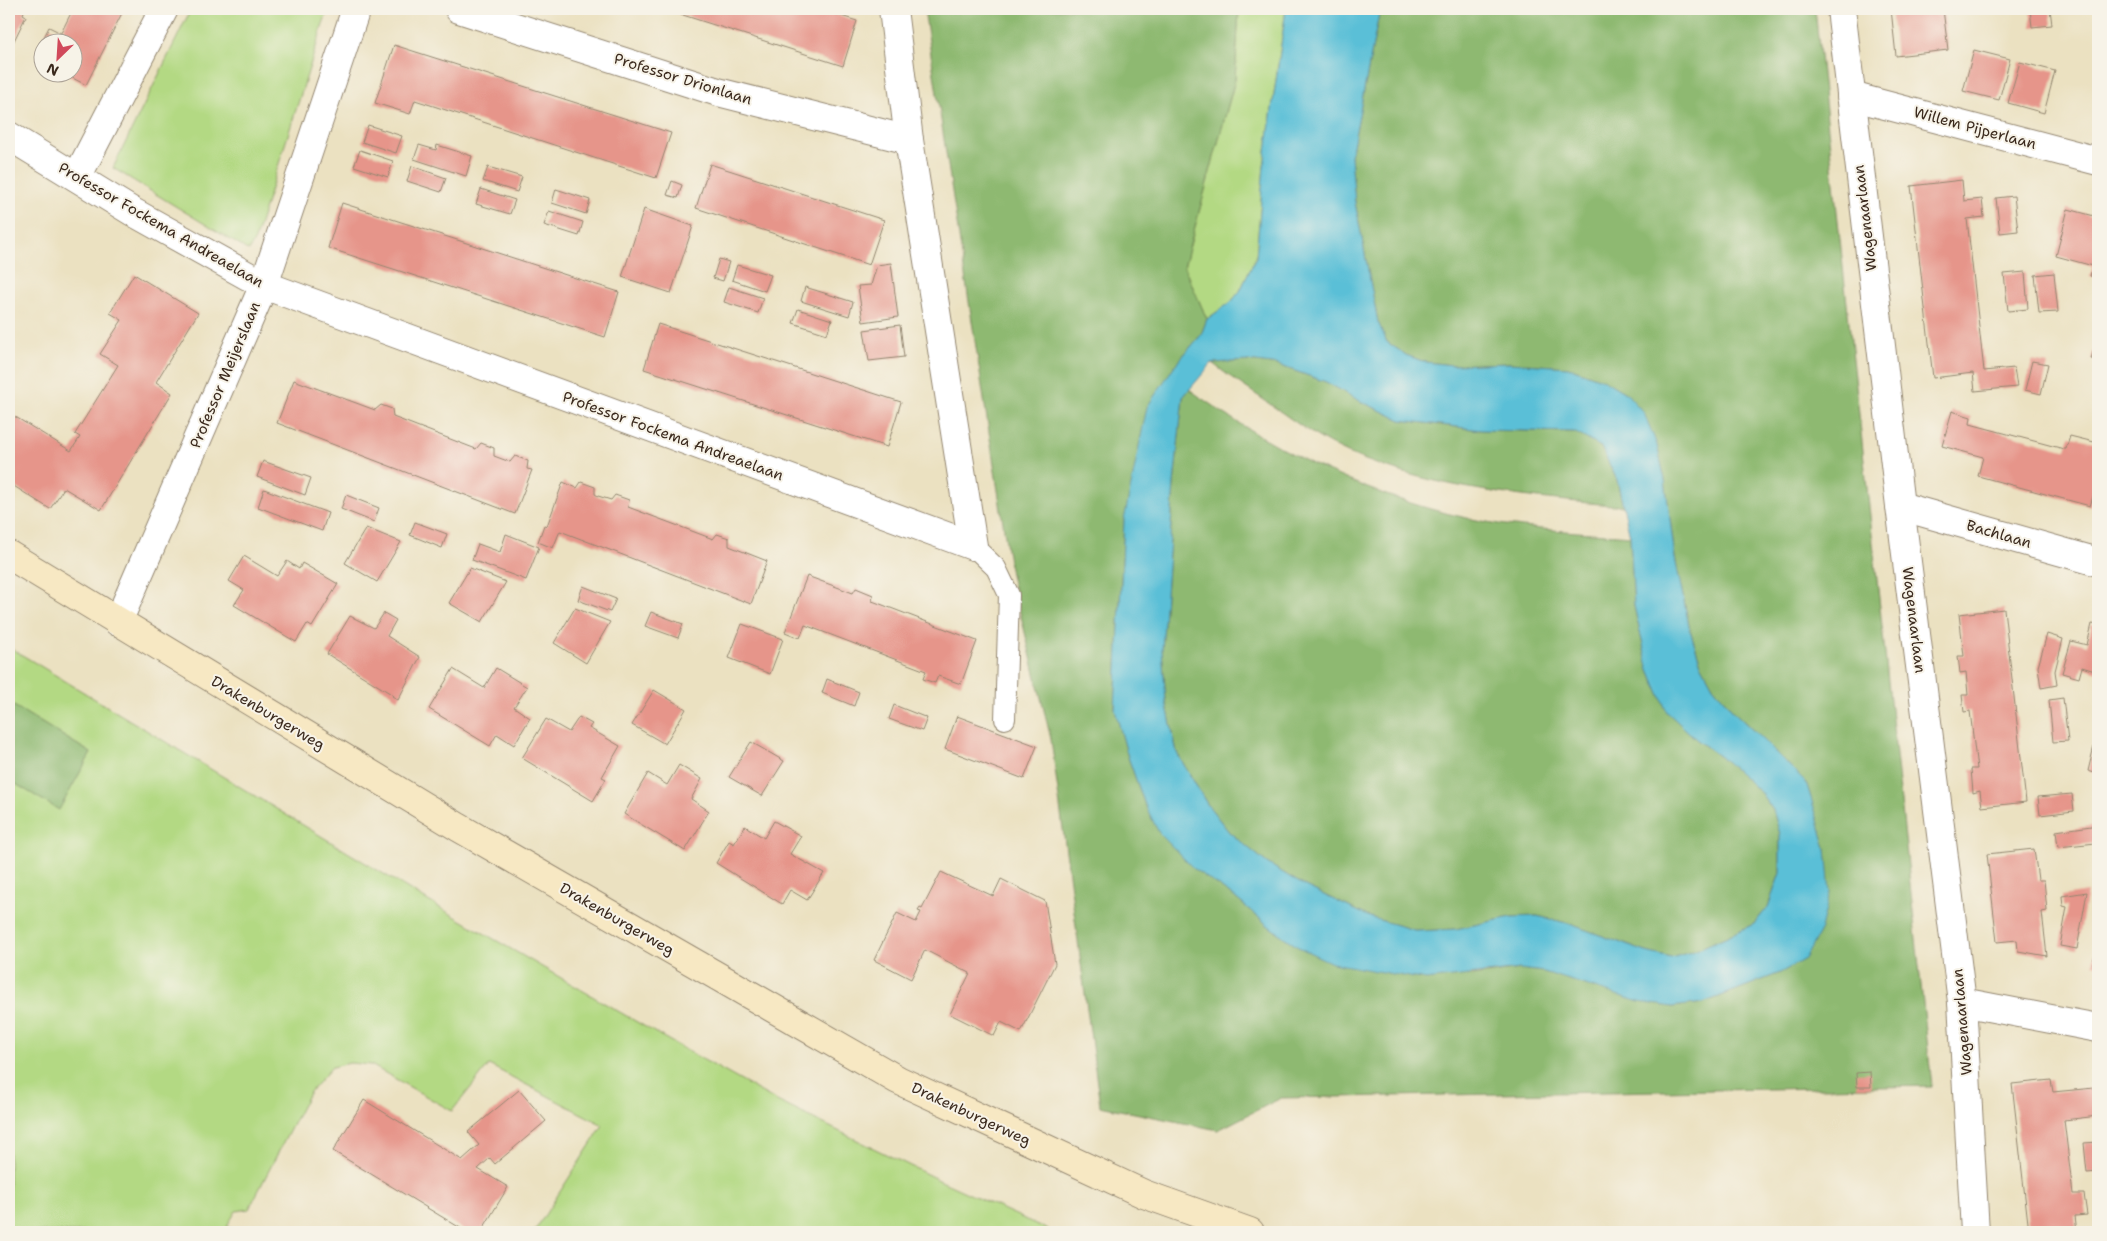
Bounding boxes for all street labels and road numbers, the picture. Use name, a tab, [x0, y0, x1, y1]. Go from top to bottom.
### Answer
street label: Professor Drionlaan	[612, 49, 754, 109]
street label: Willem Pijperlaan	[1912, 102, 2038, 154]
street label: Professor Fockema Andreaelaan	[55, 158, 267, 292]
street label: Wagenaarlaan	[1849, 164, 1881, 272]
street label: Professor Meijerslaan	[185, 299, 265, 451]
street label: Professor Fockema Andreaelaan	[560, 387, 786, 485]
street label: Bachlaan	[1964, 515, 2034, 553]
street label: Wagenaarlaan	[1898, 566, 1930, 674]
street label: Drakenburgerweg	[207, 671, 329, 755]
street label: Drakenburgerweg	[556, 878, 678, 960]
street label: Wagenaarlaan	[1947, 968, 1977, 1076]
street label: Drakenburgerweg	[908, 1078, 1034, 1150]

